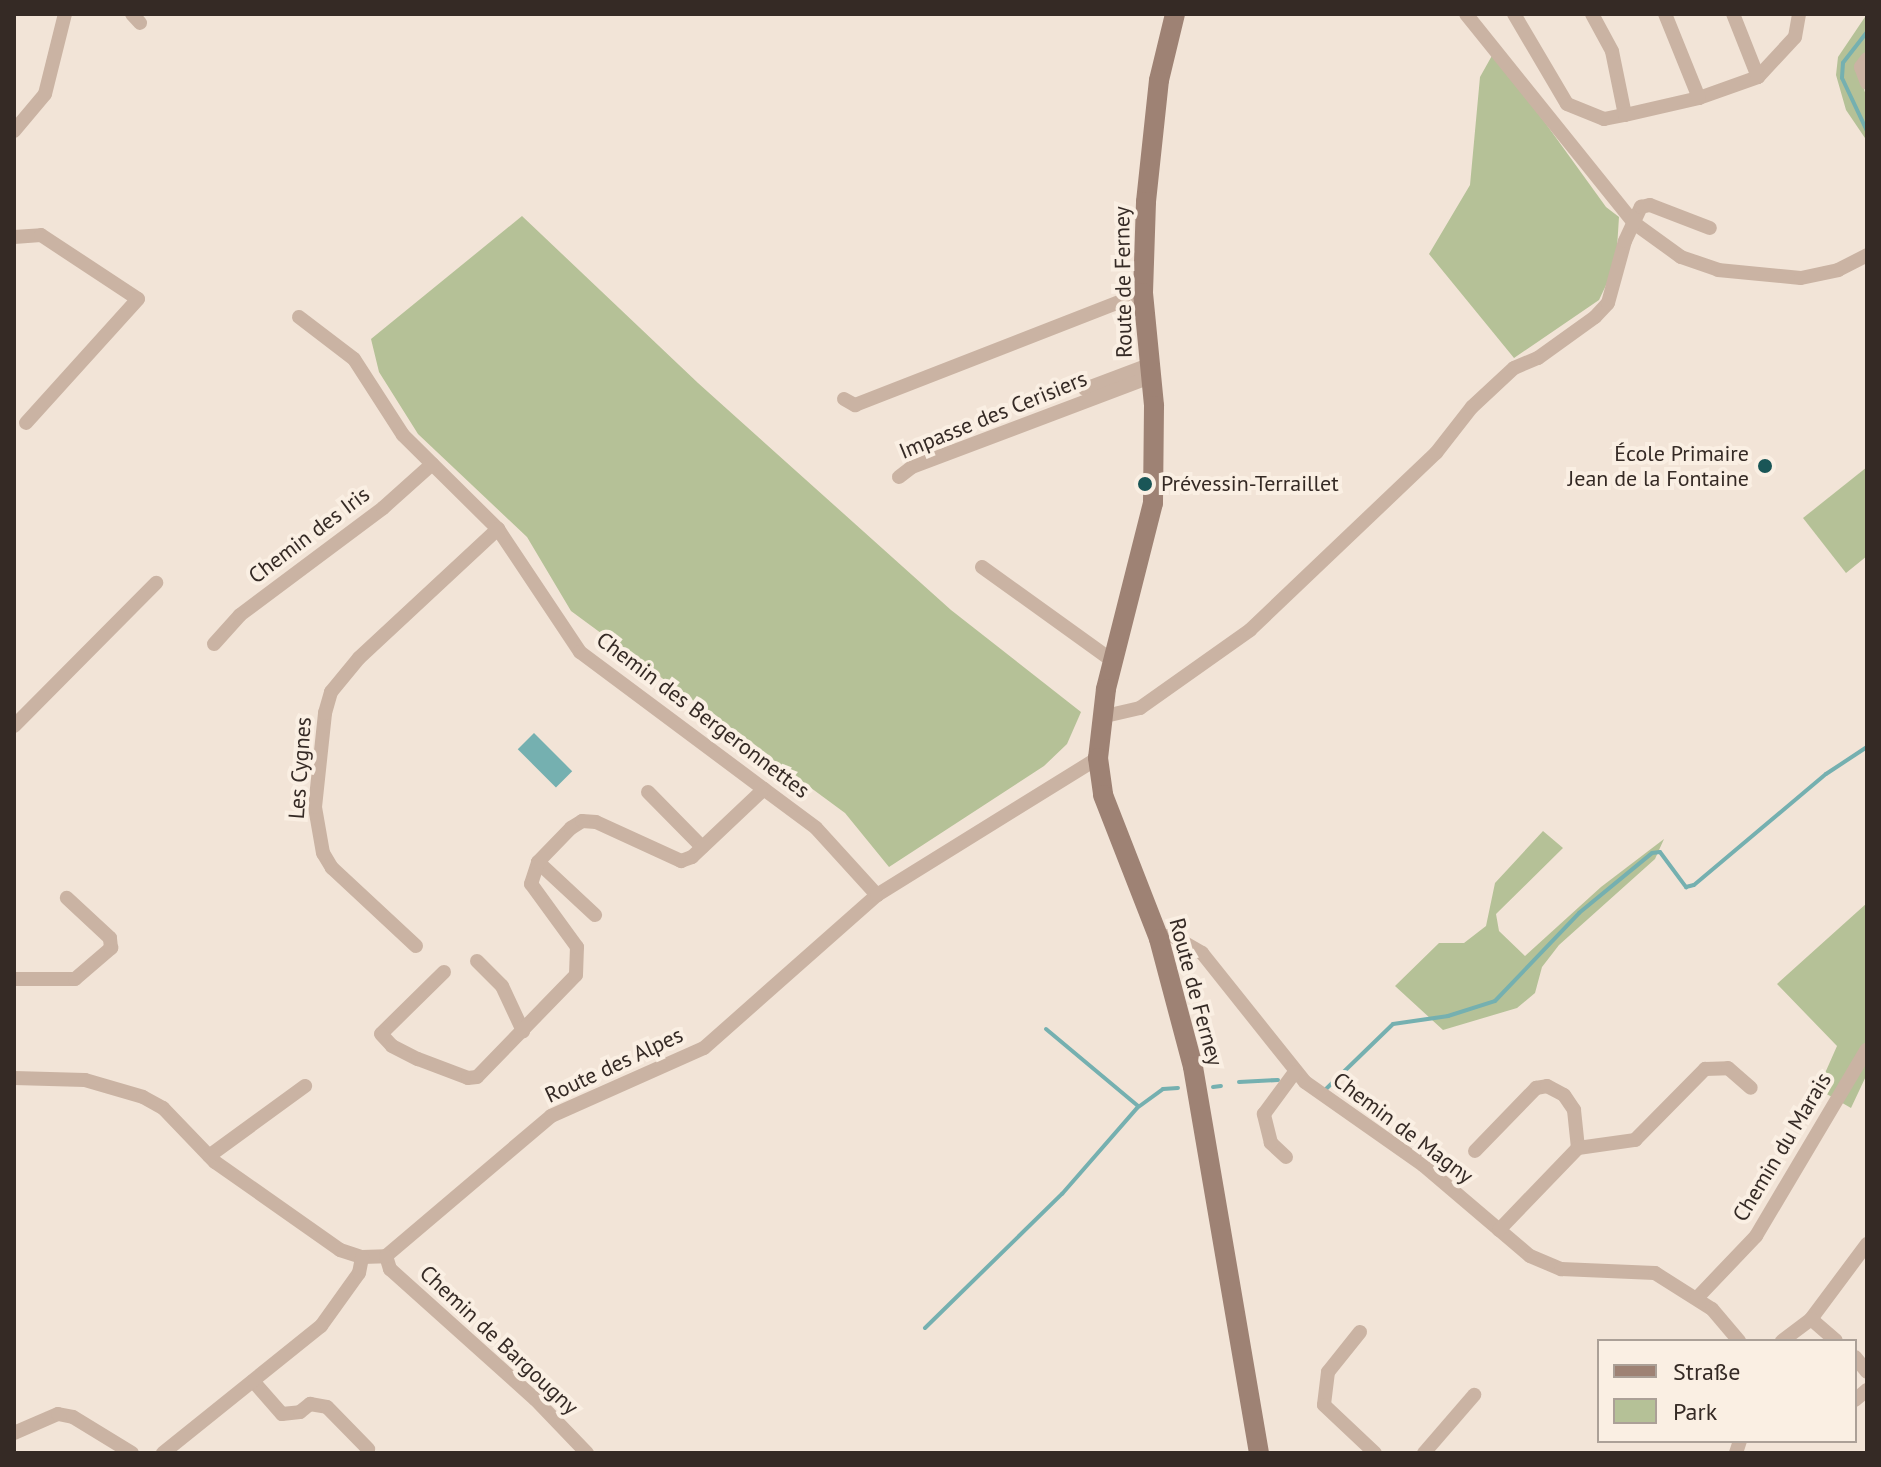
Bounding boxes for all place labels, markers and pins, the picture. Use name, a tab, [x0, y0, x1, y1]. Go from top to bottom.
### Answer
place label: École Primaire Jean de la Fontaine	[1568, 440, 1749, 492]
marker: École Primaire Jean de la Fontaine	[1756, 457, 1774, 475]
place label: Prévessin-Terraillet	[1161, 471, 1339, 497]
marker: Prévessin-Terraillet	[1136, 475, 1154, 493]

